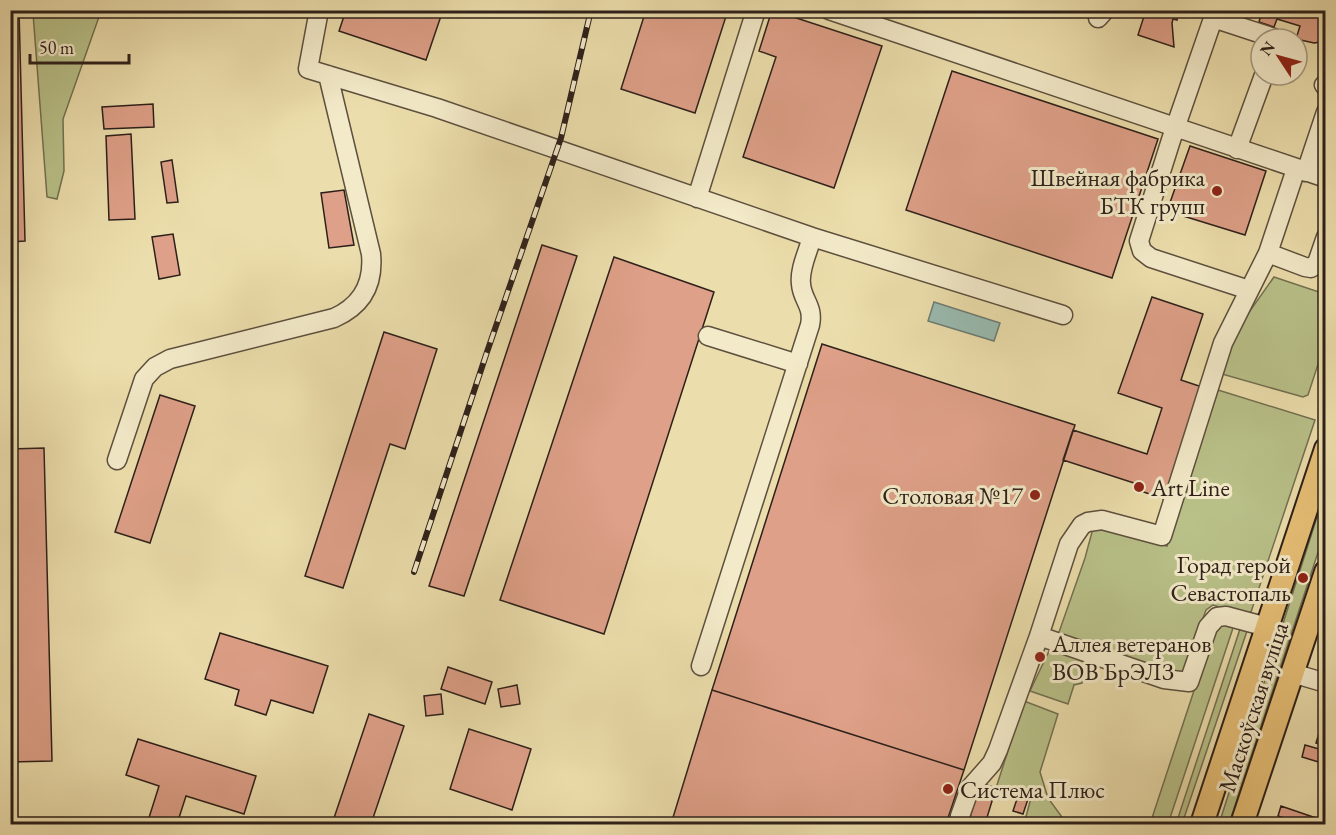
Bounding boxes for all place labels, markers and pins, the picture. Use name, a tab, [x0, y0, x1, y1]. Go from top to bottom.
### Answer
place label: Швейная фабрика БТК групп	[1030, 162, 1205, 221]
marker: Швейная фабрика БТК групп	[1210, 184, 1224, 198]
place label: Art Line	[1150, 472, 1230, 503]
place label: Столовая №17	[882, 480, 1023, 511]
marker: Art Line	[1132, 480, 1146, 494]
marker: Столовая №17	[1028, 488, 1042, 502]
place label: Горад герой Севастопаль	[1170, 549, 1291, 608]
marker: Горад герой Севастопаль	[1296, 571, 1310, 585]
place label: Аллея ветеранов ВОВ БрЭЛЗ	[1051, 628, 1211, 687]
marker: Аллея ветеранов ВОВ БрЭЛЗ	[1033, 650, 1047, 664]
place label: Система Плюс	[960, 774, 1105, 805]
marker: Система Плюс	[941, 782, 955, 796]

